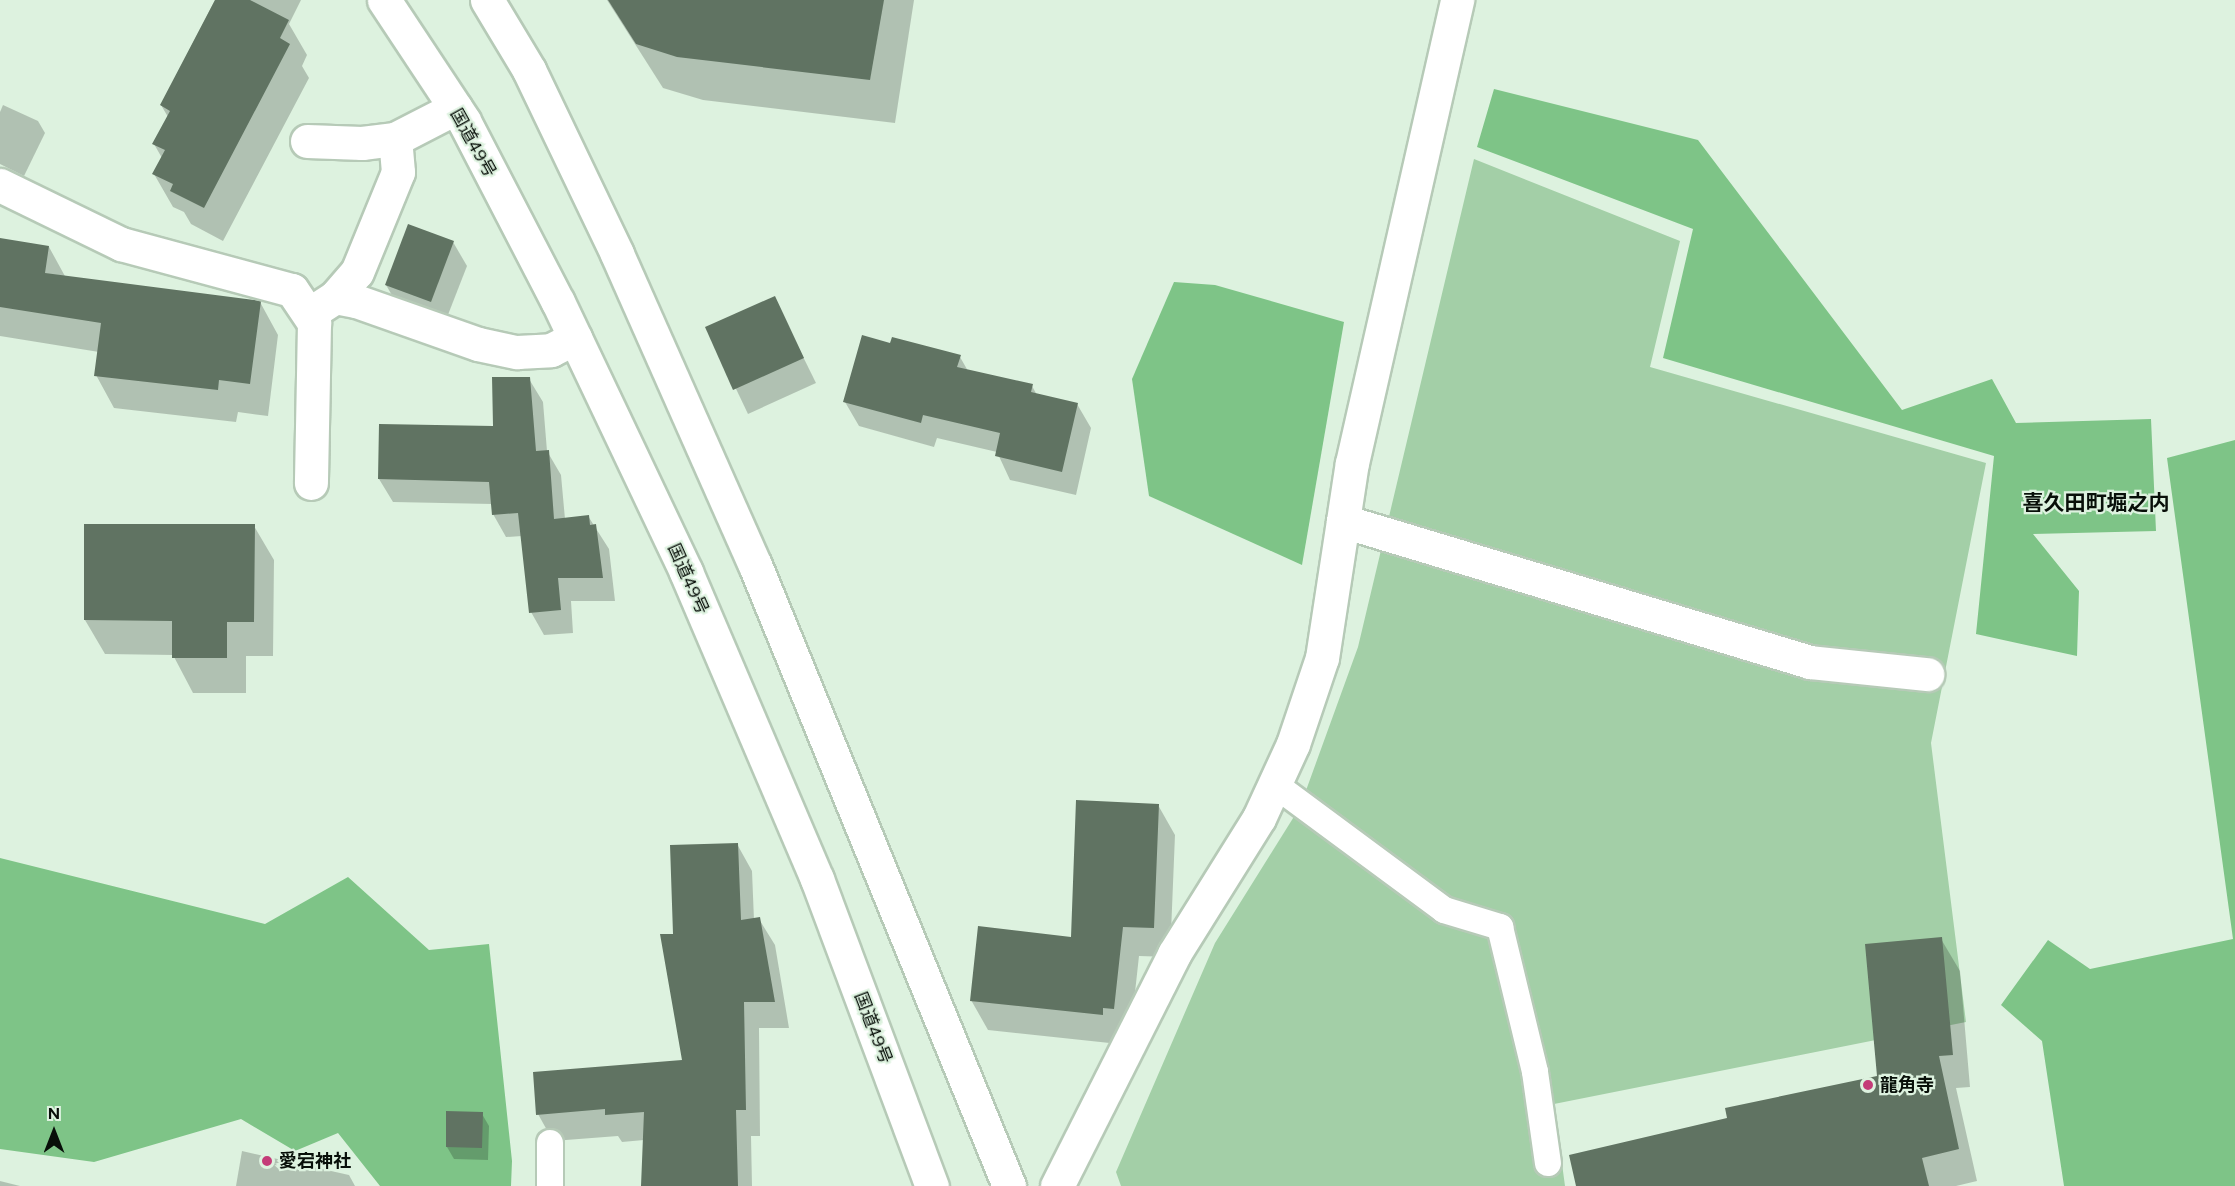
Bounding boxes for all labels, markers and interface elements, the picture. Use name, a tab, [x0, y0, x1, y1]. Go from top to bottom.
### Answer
street label: 国道49号	[445, 105, 501, 181]
district label: 喜久田町堀之内	[2023, 490, 2169, 516]
street label: 国道49号	[663, 540, 713, 618]
street label: 国道49号	[849, 989, 897, 1067]
place label: 龍角寺	[1880, 1074, 1934, 1096]
marker: 龍角寺	[1861, 1078, 1875, 1092]
north arrow	[24, 1102, 84, 1162]
text: N	[48, 1104, 60, 1123]
place label: 愛宕神社	[279, 1150, 351, 1172]
marker: 愛宕神社	[260, 1154, 274, 1168]

